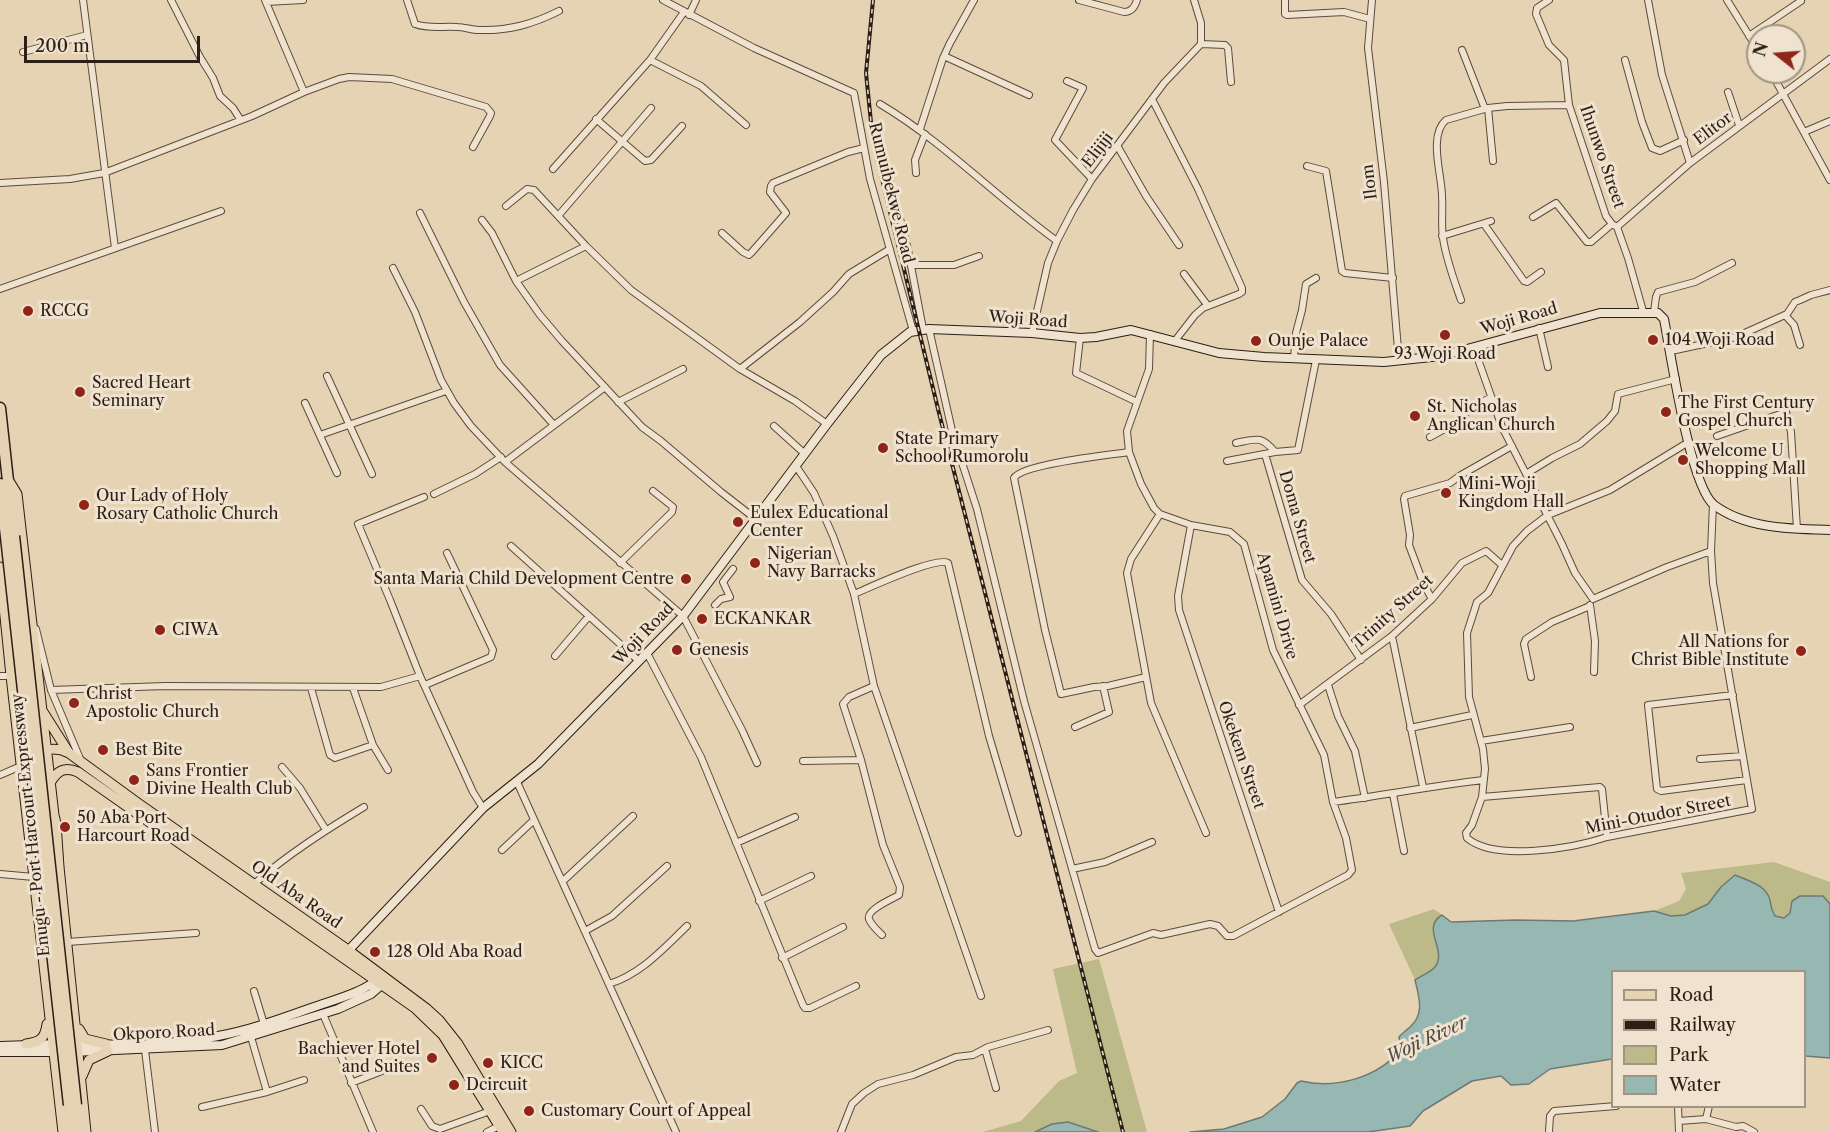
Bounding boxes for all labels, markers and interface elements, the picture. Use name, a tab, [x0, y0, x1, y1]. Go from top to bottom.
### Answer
scale bar	[27, 24, 202, 62]
north arrow	[1746, 24, 1806, 84]
text: 200 m	[35, 35, 90, 57]
text: N	[1749, 40, 1772, 59]
street label: Ihunwo Street	[1575, 103, 1629, 211]
street label: Elitor	[1690, 108, 1736, 150]
street label: Rumuibekwe Road	[864, 121, 918, 265]
street label: Elijiji	[1078, 129, 1118, 171]
street label: Ilom	[1358, 163, 1382, 201]
street label: Woji Road	[1478, 299, 1560, 339]
place label: RCCG	[40, 301, 89, 321]
marker: RCCG	[21, 304, 35, 318]
street label: Woji Road	[988, 308, 1068, 332]
marker: 93 Woji Road	[1438, 328, 1452, 342]
place label: 104 Woji Road	[1665, 330, 1775, 350]
place label: Ounje Palace	[1268, 331, 1368, 351]
marker: 104 Woji Road	[1646, 333, 1660, 347]
marker: Ounje Palace	[1249, 334, 1263, 348]
place label: 93 Woji Road	[1394, 344, 1496, 364]
place label: Sacred Heart Seminary	[92, 373, 191, 411]
marker: Sacred Heart Seminary	[73, 385, 87, 399]
place label: The First Century Gospel Church	[1678, 393, 1814, 431]
place label: St. Nicholas Anglican Church	[1427, 397, 1555, 435]
marker: The First Century Gospel Church	[1659, 405, 1673, 419]
marker: St. Nicholas Anglican Church	[1408, 409, 1422, 423]
place label: State Primary School Rumorolu	[895, 429, 1029, 467]
marker: State Primary School Rumorolu	[876, 441, 890, 455]
place label: Welcome U Shopping Mall	[1695, 441, 1806, 479]
marker: Welcome U Shopping Mall	[1676, 453, 1690, 467]
street label: Doma Street	[1275, 468, 1319, 566]
place label: Mini-Woji Kingdom Hall	[1458, 474, 1564, 512]
place label: Our Lady of Holy Rosary Catholic Church	[96, 486, 278, 524]
marker: Mini-Woji Kingdom Hall	[1439, 486, 1453, 500]
marker: Our Lady of Holy Rosary Catholic Church	[77, 498, 91, 512]
place label: Eulex Educational Center	[750, 503, 889, 541]
marker: Eulex Educational Center	[731, 515, 745, 529]
place label: Nigerian Navy Barracks	[767, 544, 876, 582]
street label: Apamini Drive	[1253, 550, 1301, 662]
marker: Nigerian Navy Barracks	[748, 556, 762, 570]
place label: Santa Maria Child Development Centre	[373, 569, 674, 589]
street label: Trinity Street	[1349, 571, 1437, 653]
marker: Santa Maria Child Development Centre	[679, 572, 693, 586]
street label: Woji Road	[610, 599, 678, 669]
place label: ECKANKAR	[714, 609, 811, 629]
marker: ECKANKAR	[695, 612, 709, 626]
place label: CIWA	[172, 620, 219, 640]
marker: CIWA	[153, 623, 167, 637]
place label: All Nations for Christ Bible Institute	[1631, 632, 1789, 670]
place label: Genesis	[689, 640, 749, 660]
marker: Genesis	[670, 643, 684, 657]
marker: All Nations for Christ Bible Institute	[1794, 644, 1808, 658]
place label: Christ Apostolic Church	[86, 684, 219, 722]
street label: Enugu - Port Harcourt Expressway	[8, 693, 54, 957]
marker: Christ Apostolic Church	[67, 696, 81, 710]
street label: Okekem Street	[1214, 699, 1268, 811]
place label: Best Bite	[115, 740, 183, 760]
marker: Best Bite	[96, 743, 110, 757]
place label: Sans Frontier Divine Health Club	[146, 761, 292, 799]
marker: Sans Frontier Divine Health Club	[127, 773, 141, 787]
street label: Mini-Otudor Street	[1584, 791, 1732, 839]
place label: 50 Aba Port Harcourt Road	[77, 808, 190, 846]
marker: 50 Aba Port Harcourt Road	[58, 820, 72, 834]
street label: Old Aba Road	[247, 857, 345, 933]
place label: 128 Old Aba Road	[387, 942, 522, 962]
marker: 128 Old Aba Road	[368, 945, 382, 959]
legend	[1611, 970, 1806, 1108]
text: Road	[1669, 984, 1714, 1006]
water label: Woji River	[1383, 1012, 1471, 1068]
text: Railway	[1669, 1014, 1736, 1036]
street label: Okporo Road	[112, 1021, 216, 1045]
place label: Bachiever Hotel and Suites	[298, 1039, 420, 1077]
text: Park	[1669, 1044, 1708, 1066]
marker: Bachiever Hotel and Suites	[425, 1051, 439, 1065]
place label: KICC	[500, 1053, 543, 1073]
marker: KICC	[481, 1056, 495, 1070]
text: Water	[1669, 1074, 1721, 1096]
place label: Dcircuit	[466, 1075, 528, 1095]
marker: Dcircuit	[447, 1078, 461, 1092]
place label: Customary Court of Appeal	[541, 1101, 751, 1121]
marker: Customary Court of Appeal	[522, 1104, 536, 1118]

